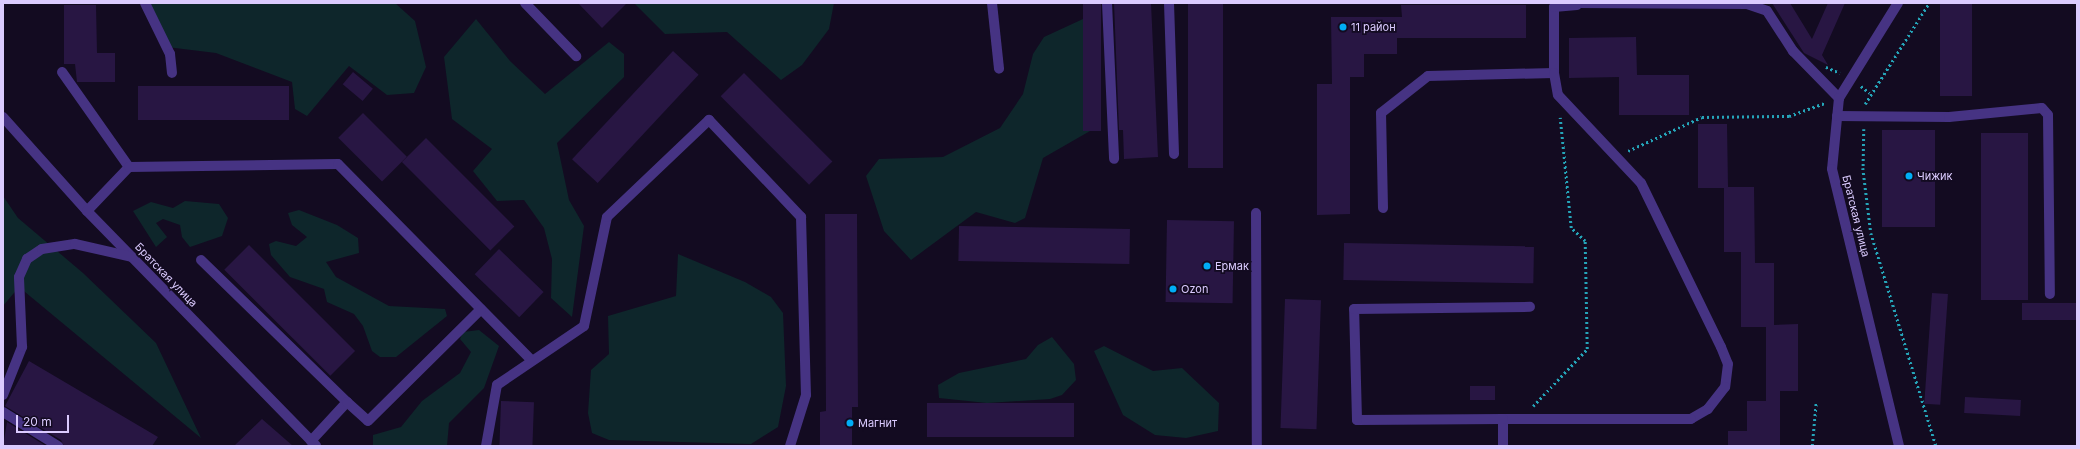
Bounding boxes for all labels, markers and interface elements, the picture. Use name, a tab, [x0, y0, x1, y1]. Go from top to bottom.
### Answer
place label: 11 район	[1351, 20, 1396, 34]
marker: 11 район	[1338, 22, 1348, 32]
place label: Чижик	[1917, 169, 1953, 183]
marker: Чижик	[1904, 171, 1914, 181]
street label: Братская улица	[1839, 174, 1873, 258]
street label: Братская улица	[132, 240, 200, 310]
place label: Ермак	[1215, 259, 1249, 273]
marker: Ермак	[1202, 261, 1212, 271]
place label: Ozon	[1181, 282, 1208, 296]
marker: Ozon	[1168, 284, 1178, 294]
scale bar	[18, 407, 71, 433]
text: 20 m	[23, 414, 52, 429]
place label: Магнит	[858, 416, 897, 430]
marker: Магнит	[845, 418, 855, 428]

